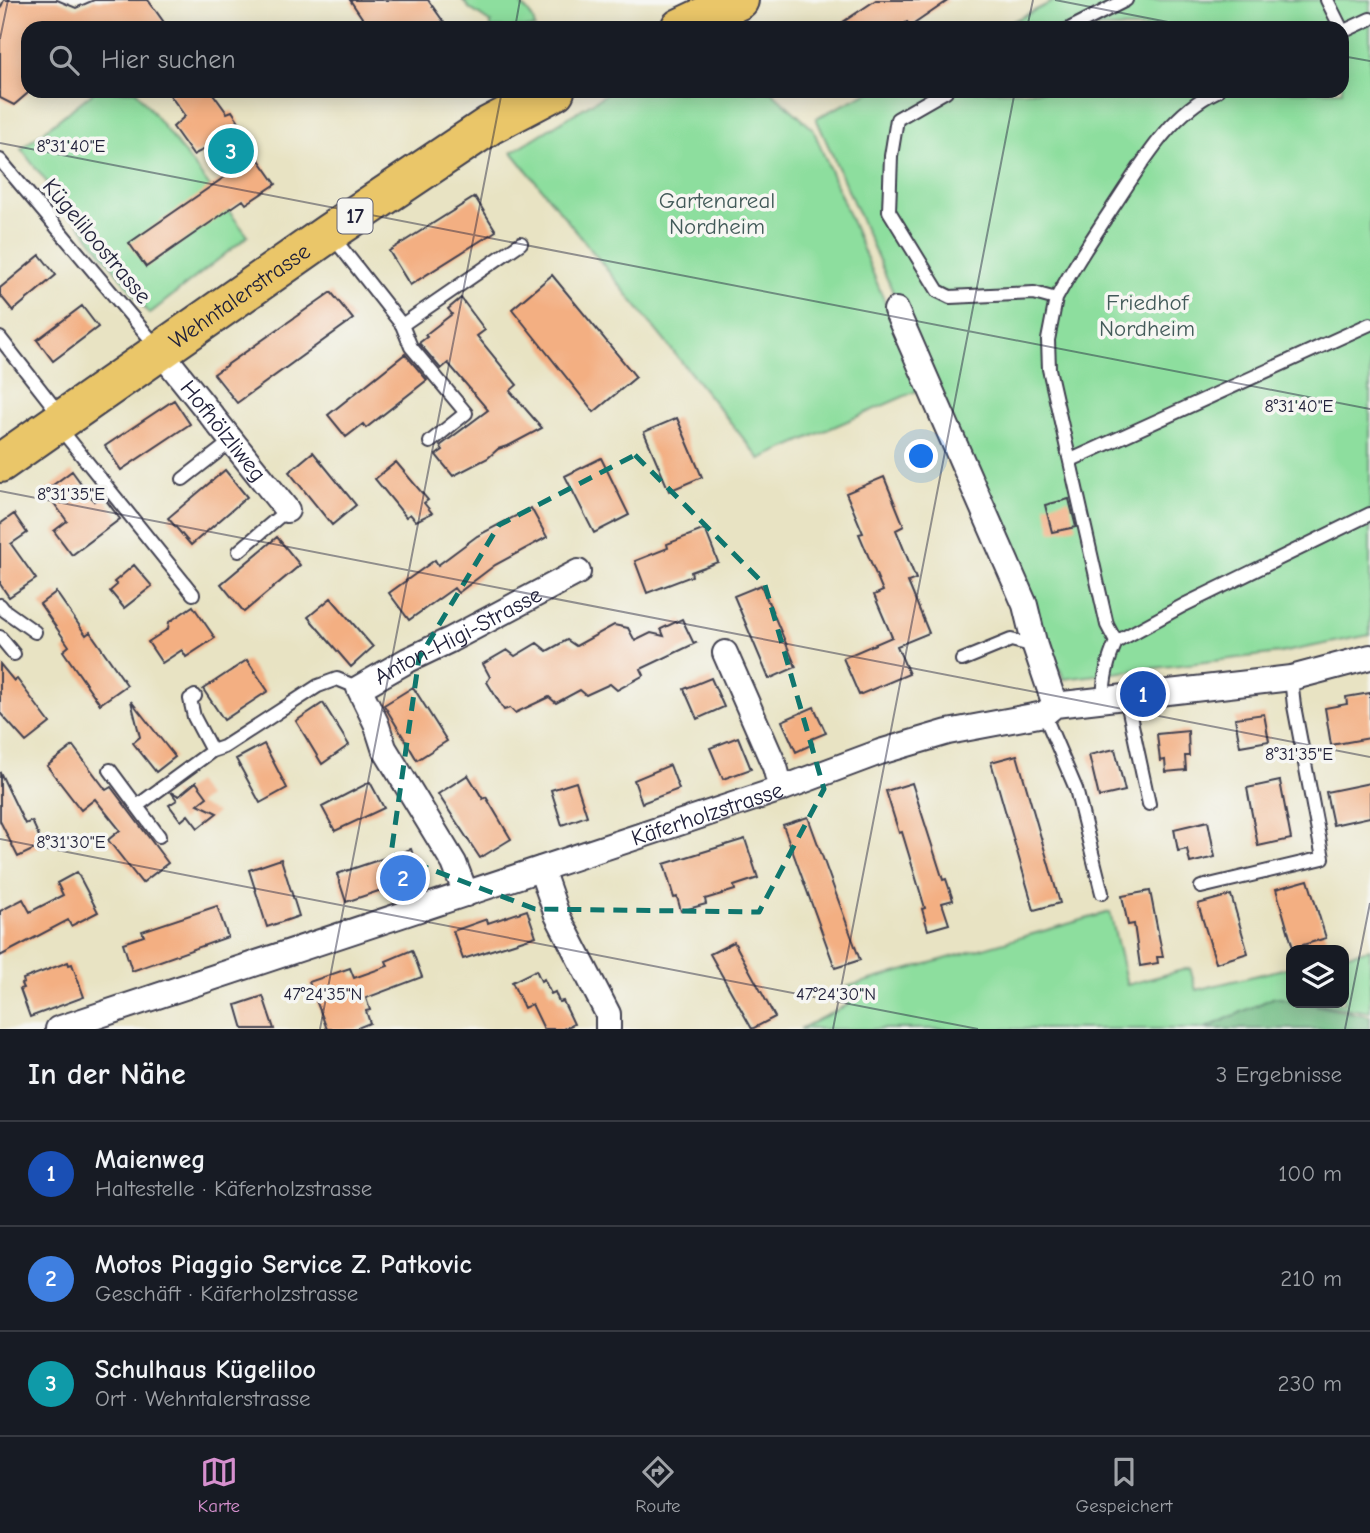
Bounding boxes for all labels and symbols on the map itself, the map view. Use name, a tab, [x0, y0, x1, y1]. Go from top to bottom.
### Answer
pin: 3	[208, 125, 254, 177]
text: 8°31'40"E	[37, 136, 106, 157]
street label: Kügeliloostrasse	[37, 173, 157, 309]
park label: Gartenareal Nordheim	[659, 187, 775, 240]
road number: 17	[338, 198, 372, 234]
street label: Wehntalerstrasse	[164, 237, 315, 354]
park label: Friedhof Nordheim	[1099, 289, 1195, 342]
street label: Hofhölzliweg	[175, 375, 272, 487]
text: 8°31'40"E	[1265, 396, 1334, 417]
your location	[904, 439, 938, 473]
text: 8°31'35"E	[37, 484, 105, 505]
street label: Anton-Higi-Strasse	[369, 580, 546, 690]
pin: 1	[1120, 668, 1166, 720]
text: 8°31'35"E	[1265, 744, 1333, 765]
street label: Käferholzstrasse	[628, 776, 787, 851]
text: 8°31'30"E	[36, 832, 106, 853]
pin: 2	[380, 852, 426, 904]
text: 47°24'35"N	[284, 984, 362, 1005]
text: 47°24'30"N	[796, 984, 876, 1005]

